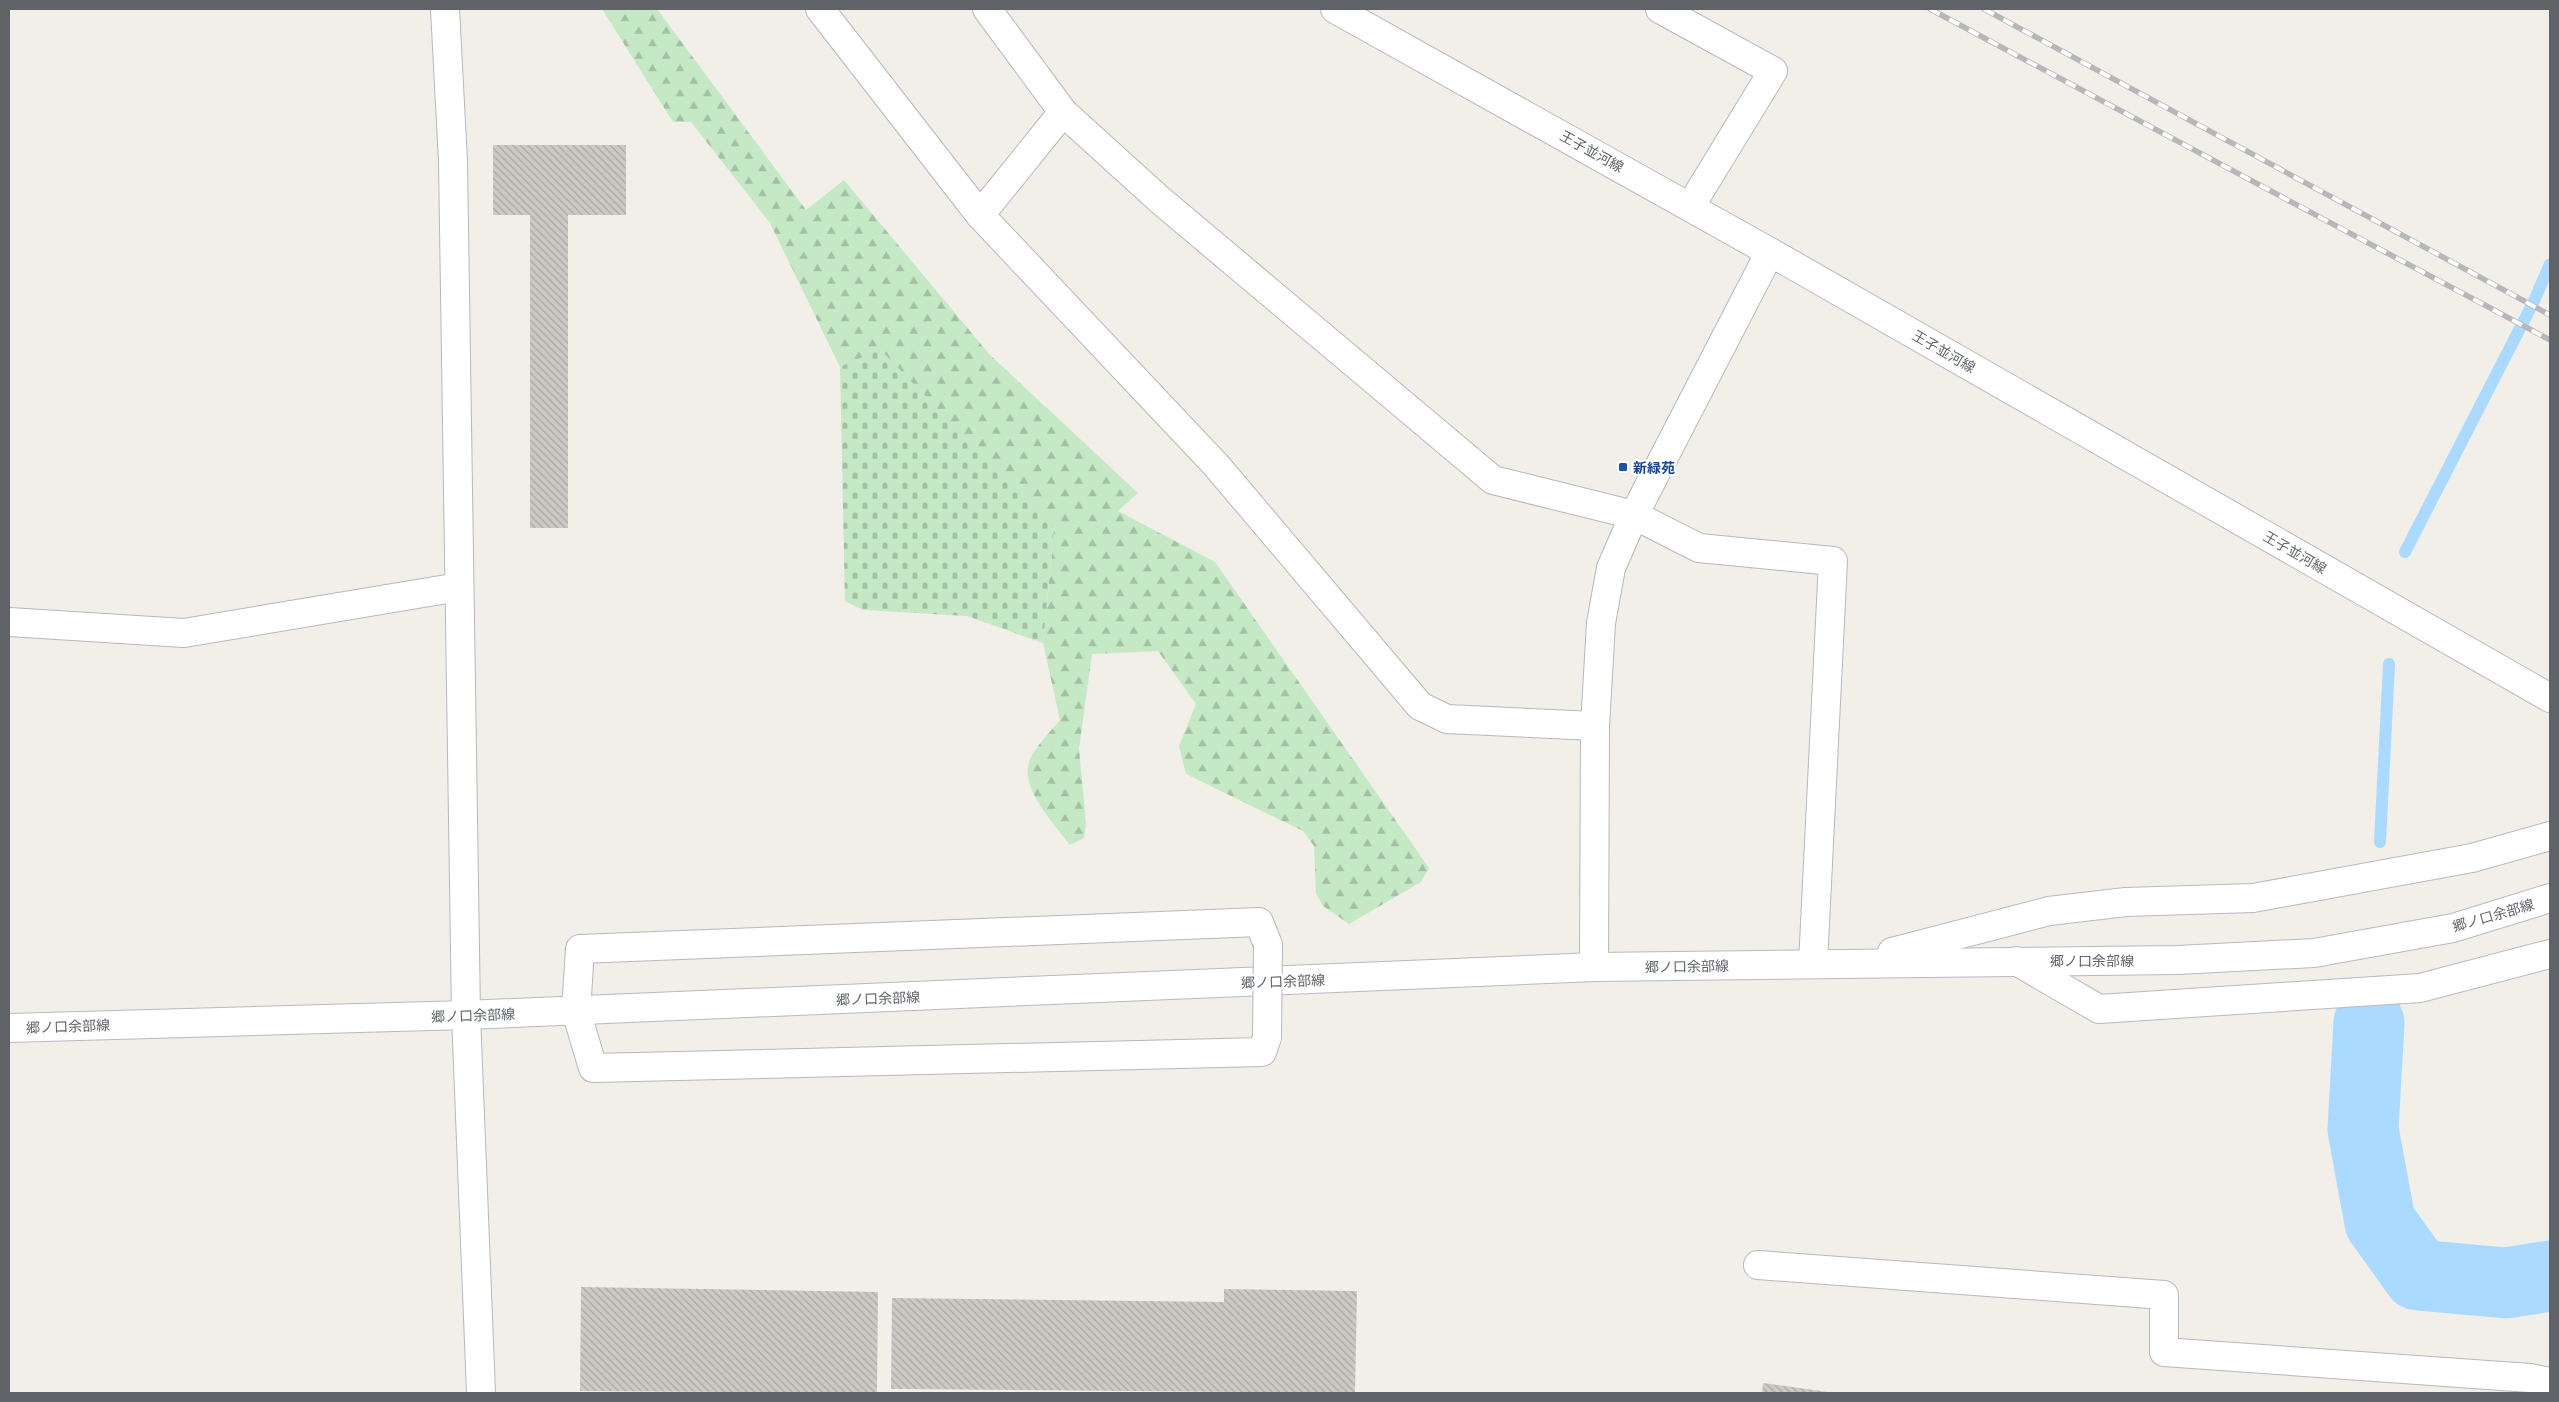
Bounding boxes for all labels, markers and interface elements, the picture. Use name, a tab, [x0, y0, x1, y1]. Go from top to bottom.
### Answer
street label: 王子並河線	[1557, 127, 1627, 175]
street label: 王子並河線	[1909, 326, 1979, 376]
place label: 新緑苑	[1633, 459, 1675, 476]
marker: 新緑苑	[1617, 461, 1629, 473]
street label: 王子並河線	[2260, 527, 2330, 577]
street label: 郷ノ口余部線	[2450, 895, 2536, 935]
street label: 郷ノ口余部線	[2050, 952, 2134, 969]
street label: 郷ノ口余部線	[1645, 957, 1729, 975]
street label: 郷ノ口余部線	[1241, 971, 1325, 991]
street label: 郷ノ口余部線	[836, 988, 920, 1008]
street label: 郷ノ口余部線	[431, 1005, 515, 1025]
street label: 郷ノ口余部線	[26, 1016, 110, 1036]

